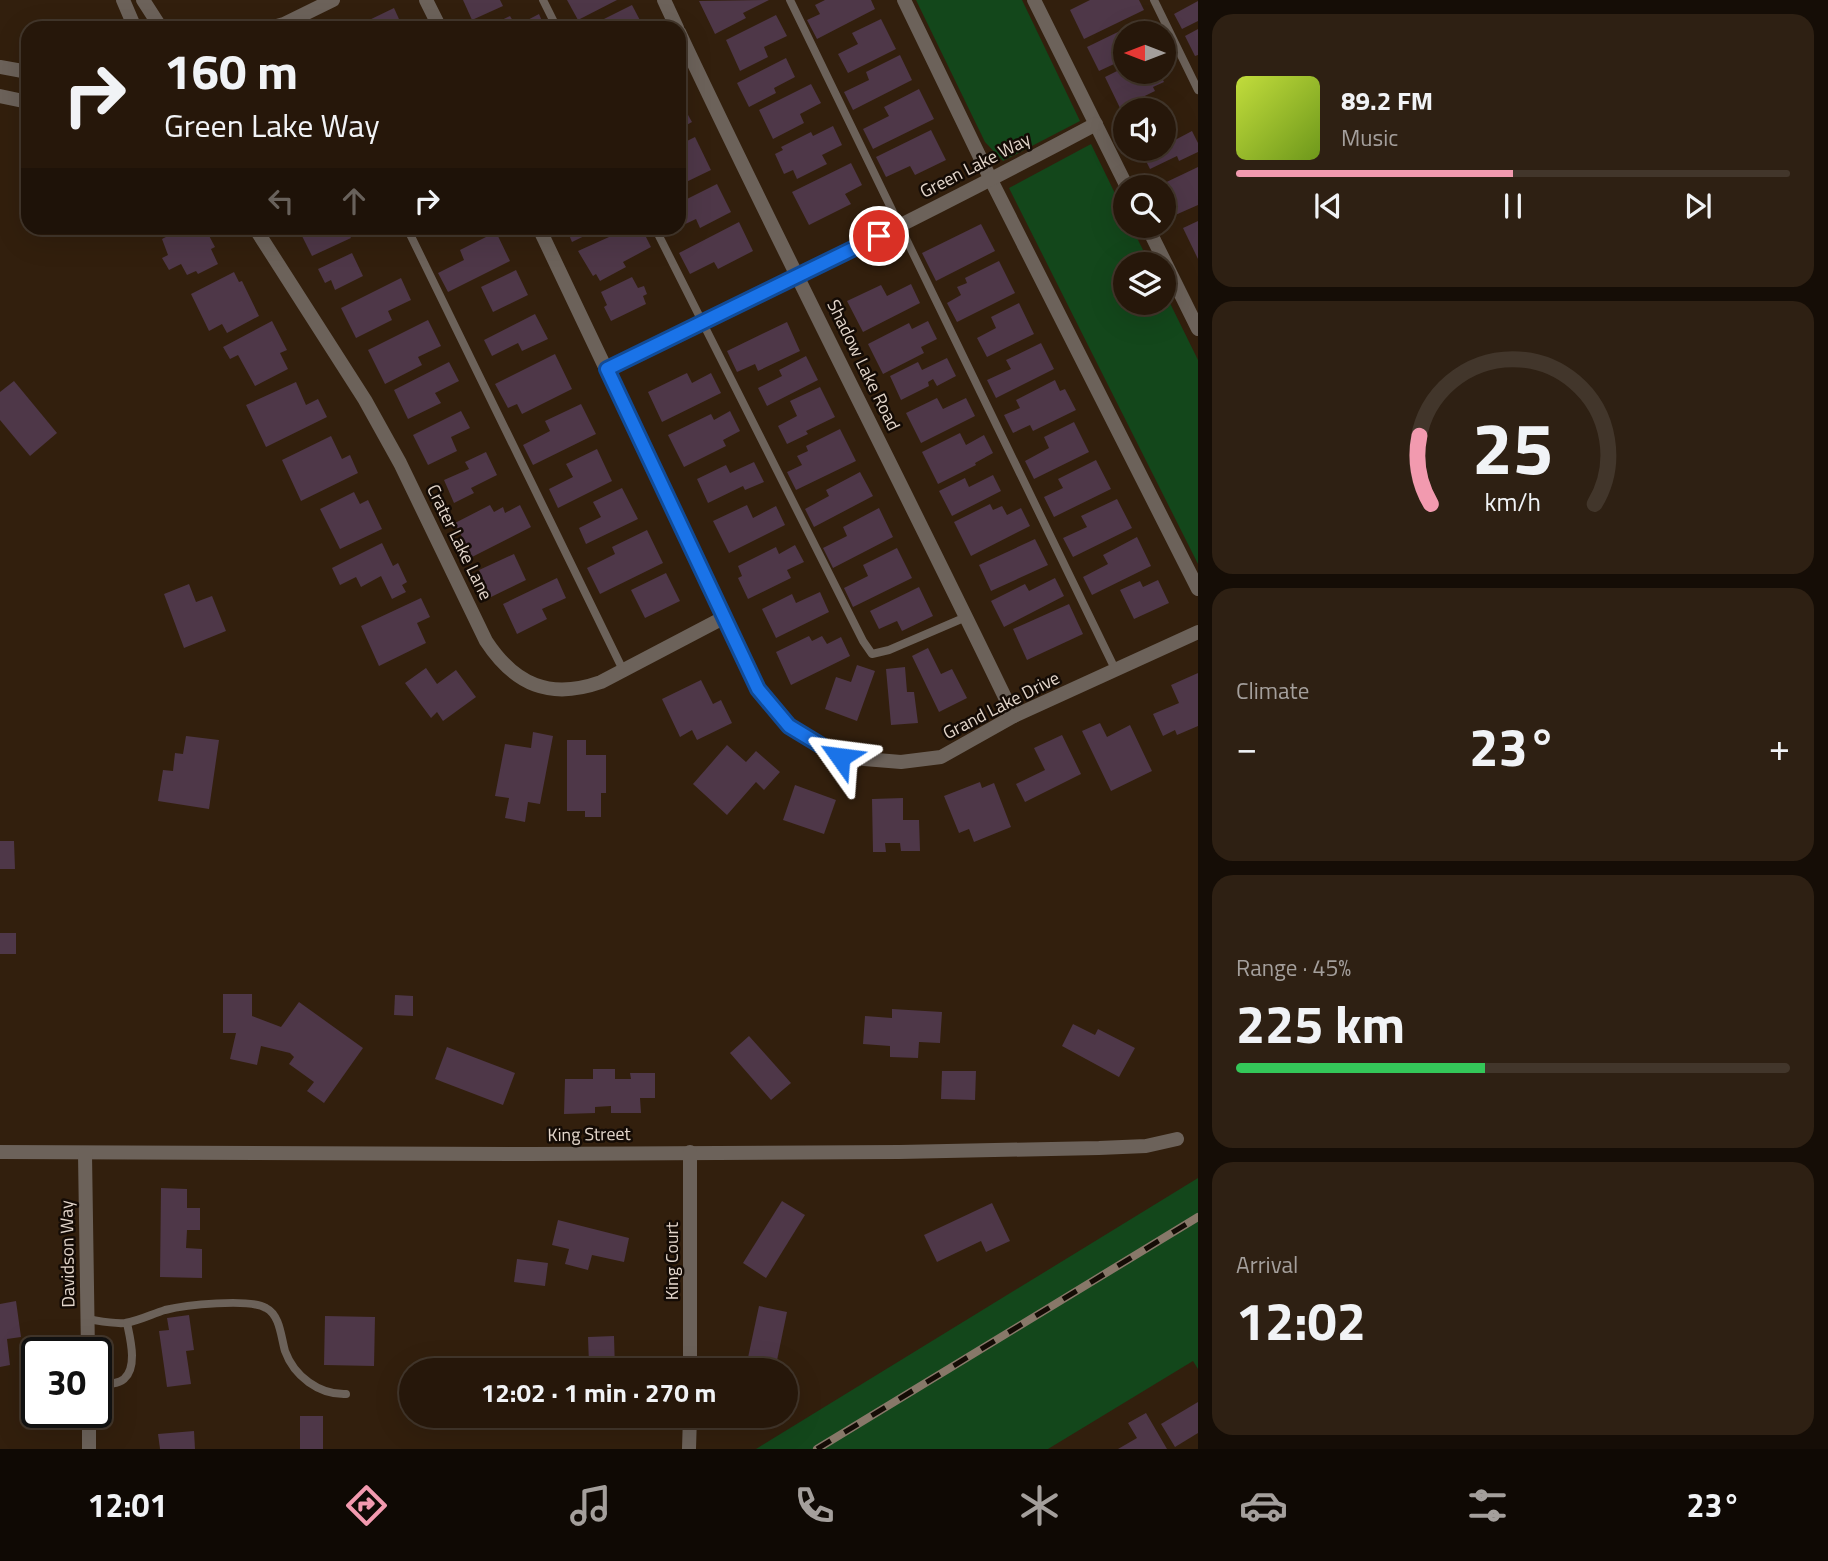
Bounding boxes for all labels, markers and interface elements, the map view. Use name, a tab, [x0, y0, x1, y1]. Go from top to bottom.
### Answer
north arrow	[1113, 21, 1176, 84]
map controls	[1113, 21, 1176, 315]
text: 160 m	[164, 33, 298, 108]
icon: right	[49, 49, 140, 140]
text: 89.2 FM	[1341, 81, 1433, 120]
button: sound	[1113, 98, 1176, 161]
text: Green Lake Way	[164, 101, 380, 149]
text: Music	[1341, 120, 1398, 155]
street label: Green Lake Way	[915, 125, 1035, 205]
button: search	[1113, 175, 1176, 238]
icon: left	[262, 182, 300, 220]
icon: ahead	[335, 182, 373, 220]
icon: right	[408, 182, 446, 220]
icon: previous	[1309, 187, 1347, 225]
icon: pause	[1494, 187, 1532, 225]
icon: next	[1679, 187, 1717, 225]
pin	[849, 206, 909, 266]
icon: arrive	[860, 217, 898, 255]
button: layers	[1113, 252, 1176, 315]
street label: Shadow Lake Road	[820, 295, 908, 435]
text: 25	[1472, 392, 1554, 502]
street label: Crater Lake Lane	[420, 479, 500, 605]
text: km/h	[1485, 482, 1541, 520]
street label: Grand Lake Drive	[938, 664, 1064, 746]
text: Climate	[1236, 673, 1309, 708]
text: 23°	[1469, 707, 1557, 786]
text: −	[1236, 718, 1257, 776]
text: +	[1769, 718, 1790, 776]
position arrow	[803, 720, 877, 794]
text: Range · 45%	[1236, 950, 1351, 985]
text: 225 km	[1236, 984, 1405, 1063]
street label: King Street	[547, 1120, 632, 1148]
street label: Davidson Way	[53, 1200, 81, 1308]
street label: King Court	[658, 1221, 685, 1300]
text: Arrival	[1236, 1247, 1298, 1282]
text: 12:02	[1236, 1281, 1366, 1360]
speed limit sign: 30	[21, 1337, 112, 1428]
text: 12:02 · 1 min · 270 m	[481, 1373, 716, 1412]
text: 12:01	[88, 1481, 167, 1529]
icon: directions	[342, 1481, 391, 1530]
icon: music	[566, 1481, 615, 1530]
icon: phone	[790, 1481, 839, 1530]
icon: climate	[1015, 1481, 1064, 1530]
icon: car	[1239, 1481, 1288, 1530]
icon: filters	[1463, 1481, 1512, 1530]
text: 23°	[1687, 1481, 1740, 1529]

